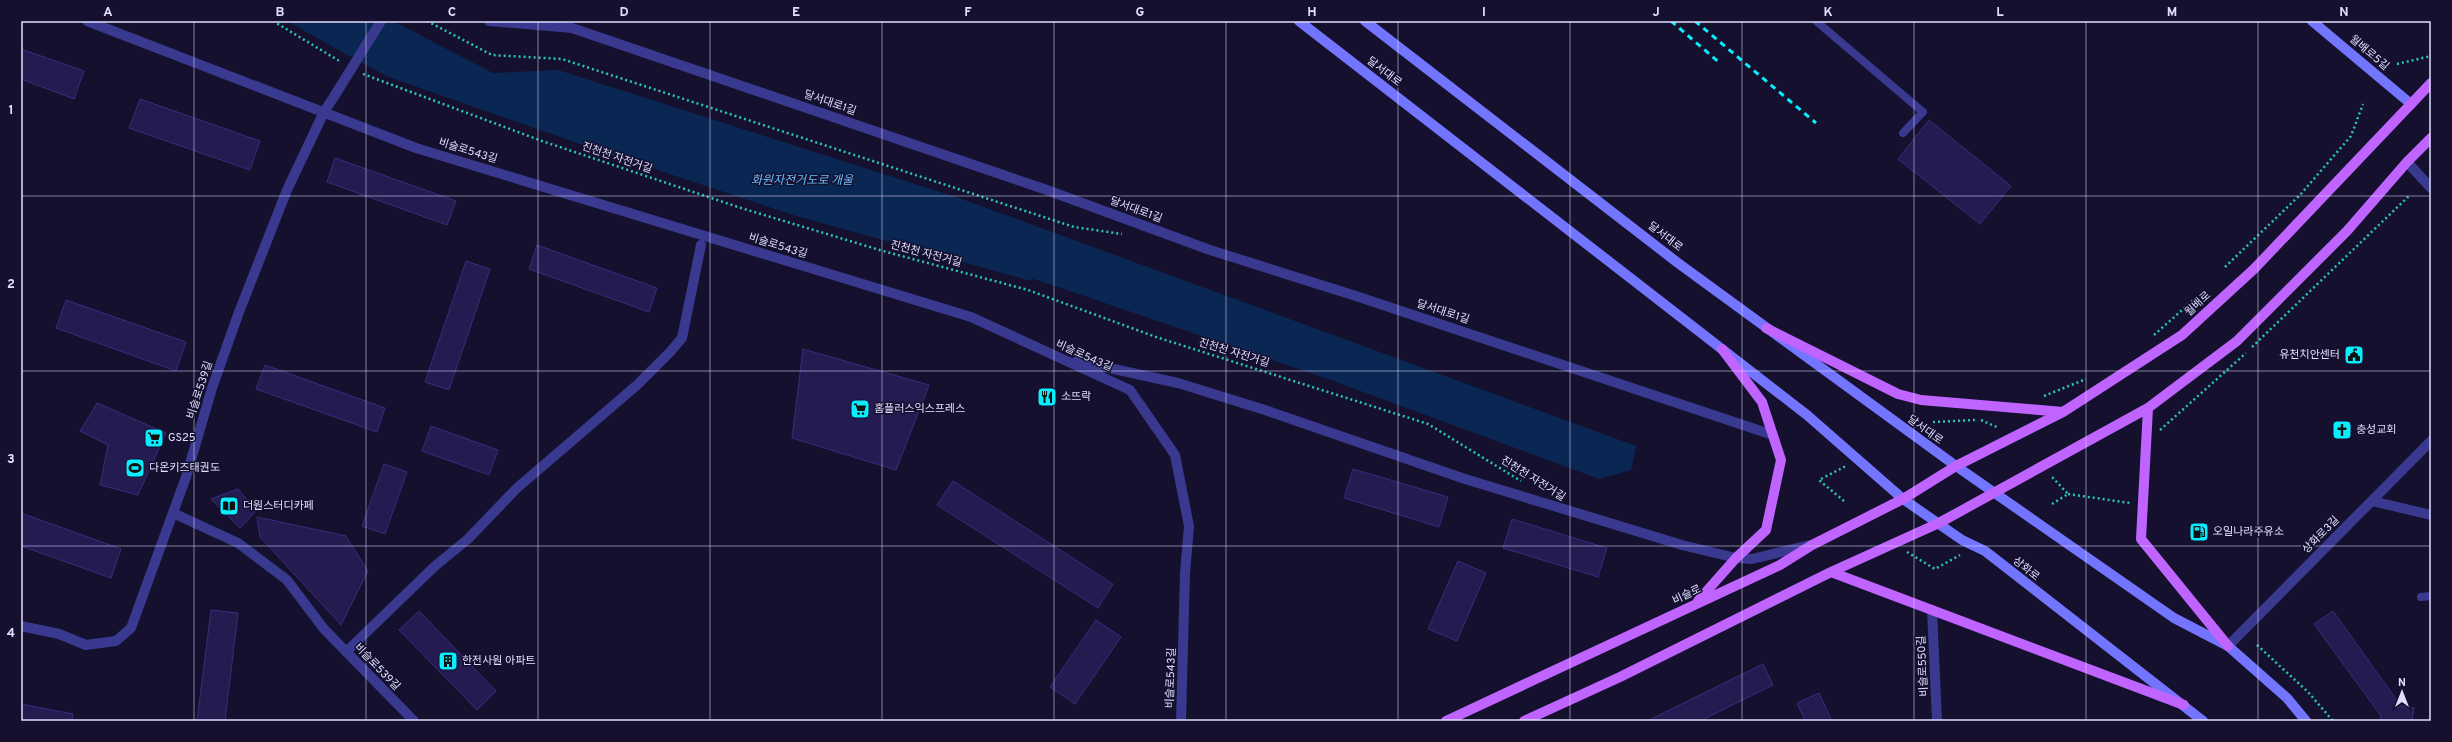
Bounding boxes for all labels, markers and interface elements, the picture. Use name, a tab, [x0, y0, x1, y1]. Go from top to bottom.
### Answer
text: A	[103, 5, 113, 21]
text: B	[276, 5, 285, 21]
text: C	[448, 5, 456, 21]
text: D	[619, 5, 629, 21]
text: E	[792, 5, 800, 21]
text: F	[964, 5, 972, 21]
text: G	[1136, 5, 1145, 21]
text: H	[1307, 5, 1317, 21]
text: I	[1482, 5, 1486, 21]
text: J	[1652, 5, 1660, 21]
text: K	[1823, 5, 1833, 21]
text: L	[1996, 5, 2004, 21]
text: M	[2167, 5, 2177, 21]
text: N	[2339, 5, 2349, 21]
street label: 월배로5길	[2346, 32, 2392, 74]
street label: 달서대로	[1364, 54, 1404, 90]
street label: 달서대로1길	[802, 87, 858, 119]
text: 1	[8, 103, 14, 119]
street label: 비슬로543길	[437, 135, 499, 167]
street label: 진천천 자전거길	[580, 139, 654, 177]
water label: 화원자전거도로 개울	[751, 173, 854, 189]
street label: 달서대로1길	[1108, 194, 1164, 226]
street label: 달서대로	[1645, 219, 1685, 255]
street label: 비슬로543길	[747, 230, 809, 262]
street label: 진천천 자전거길	[889, 238, 963, 270]
text: 2	[7, 277, 15, 293]
street label: 월배로	[2182, 289, 2214, 319]
street label: 달서대로1길	[1415, 297, 1471, 327]
street label: 진천천 자전거길	[1197, 336, 1271, 370]
street label: 비슬로543길	[1053, 337, 1115, 375]
public building icon: 유천치안센터	[2343, 344, 2365, 366]
place label: 유천치안센터	[2279, 348, 2340, 362]
street label: 비슬로539길	[184, 359, 216, 421]
restaurant icon: 소뜨락	[1036, 386, 1058, 408]
place label: 소뜨락	[1061, 390, 1091, 404]
supermarket icon: 홈플러스익스프레스	[849, 398, 871, 420]
place label: 홈플러스익스프레스	[874, 402, 965, 416]
street label: 달서대로	[1905, 412, 1945, 448]
church icon: 충성교회	[2331, 419, 2353, 441]
place label: 충성교회	[2356, 423, 2396, 437]
supermarket icon: GS25	[143, 427, 165, 449]
place label: GS25	[168, 431, 196, 445]
text: 3	[7, 452, 15, 468]
street label: 진천천 자전거길	[1498, 454, 1568, 504]
sports icon: 다온키즈태권도	[124, 457, 146, 479]
place label: 다온키즈태권도	[149, 461, 220, 475]
library icon: 더원스터디카페	[218, 495, 240, 517]
place label: 더원스터디카페	[243, 499, 314, 513]
street label: 상화로3길	[2299, 513, 2343, 557]
fuel station icon: 오일나라주유소	[2188, 521, 2210, 543]
place label: 오일나라주유소	[2213, 525, 2284, 539]
street label: 상화로	[2010, 554, 2042, 584]
street label: 비슬로	[1670, 582, 1704, 608]
text: 4	[7, 626, 15, 642]
street label: 비슬로550길	[1914, 635, 1932, 697]
street label: 비슬로539길	[351, 640, 403, 694]
street label: 비슬로543길	[1163, 647, 1179, 709]
building icon: 한전사원 아파트	[437, 650, 459, 672]
place label: 한전사원 아파트	[462, 654, 535, 668]
north arrow	[2382, 672, 2422, 712]
text: N	[2398, 676, 2406, 690]

